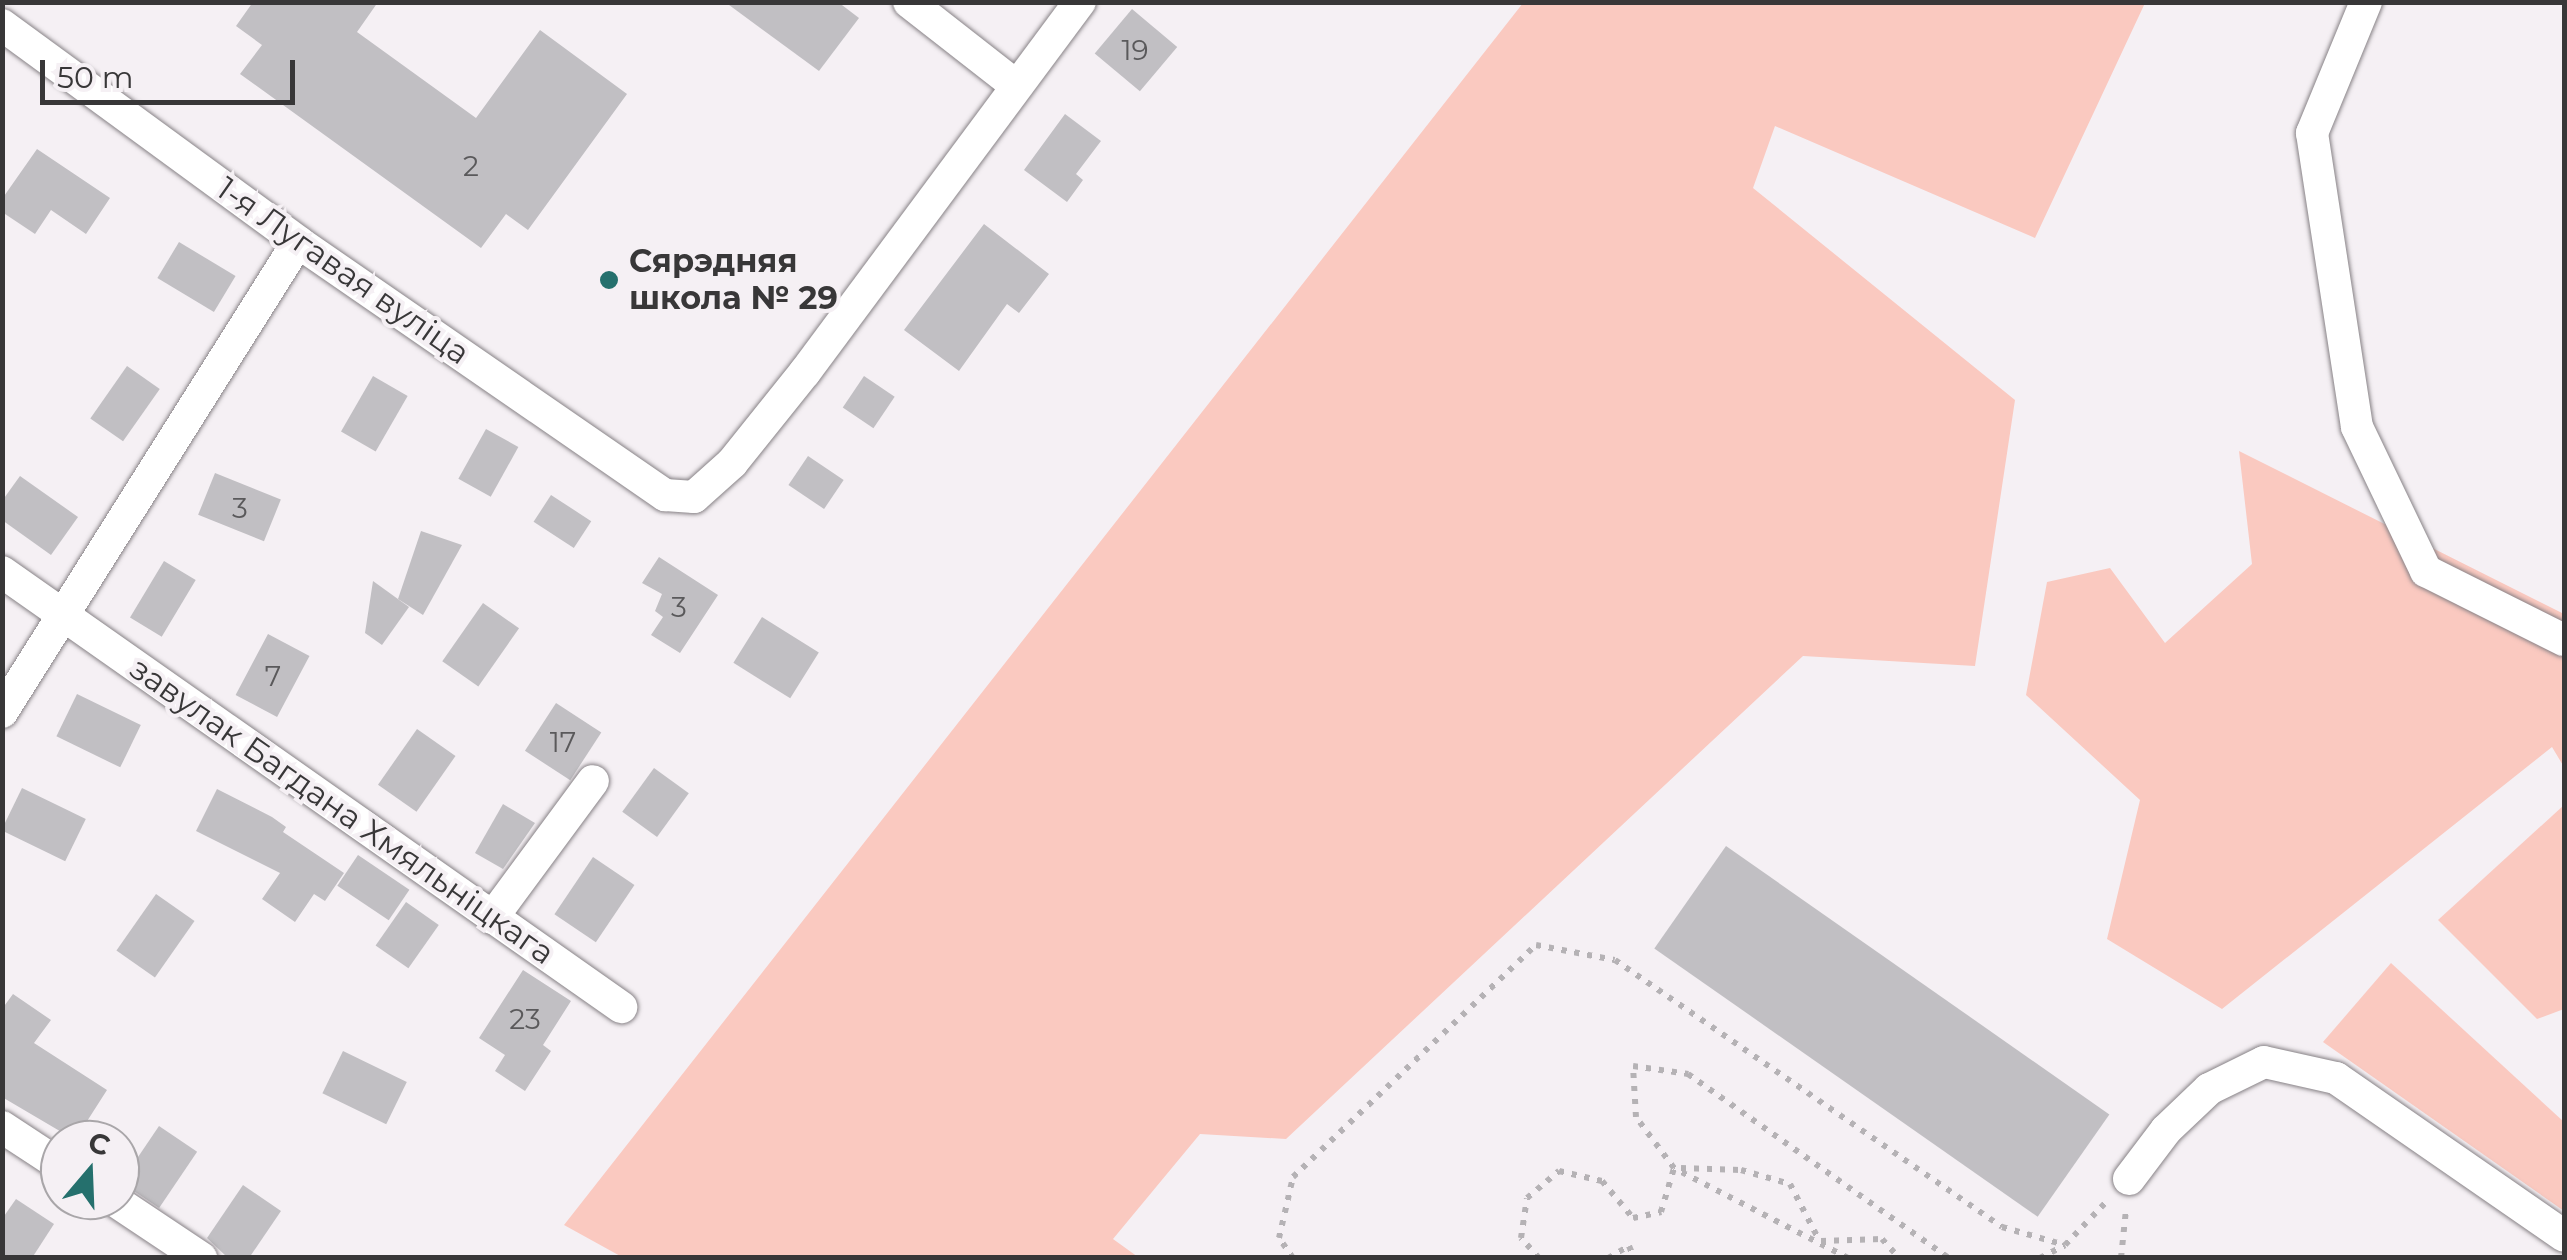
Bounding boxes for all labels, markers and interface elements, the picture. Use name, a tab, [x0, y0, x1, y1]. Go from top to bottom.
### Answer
house number: 19	[1121, 33, 1149, 67]
scale bar	[45, 40, 300, 102]
text: 50 m	[57, 59, 134, 96]
house number: 2	[463, 149, 479, 183]
street label: 1-я Лугавая вуліца	[209, 169, 477, 373]
place label: Сярэдняя школа № 29	[629, 243, 838, 318]
marker: Сярэдняя школа № 29	[598, 269, 620, 291]
house number: 3	[232, 491, 248, 525]
house number: 3	[671, 590, 687, 624]
street label: завулак Багдана Хмяльніцкага	[123, 649, 561, 973]
house number: 7	[265, 659, 281, 693]
house number: 17	[550, 725, 576, 759]
house number: 23	[509, 1002, 541, 1036]
north arrow	[40, 1120, 140, 1220]
text: С	[84, 1124, 114, 1163]

